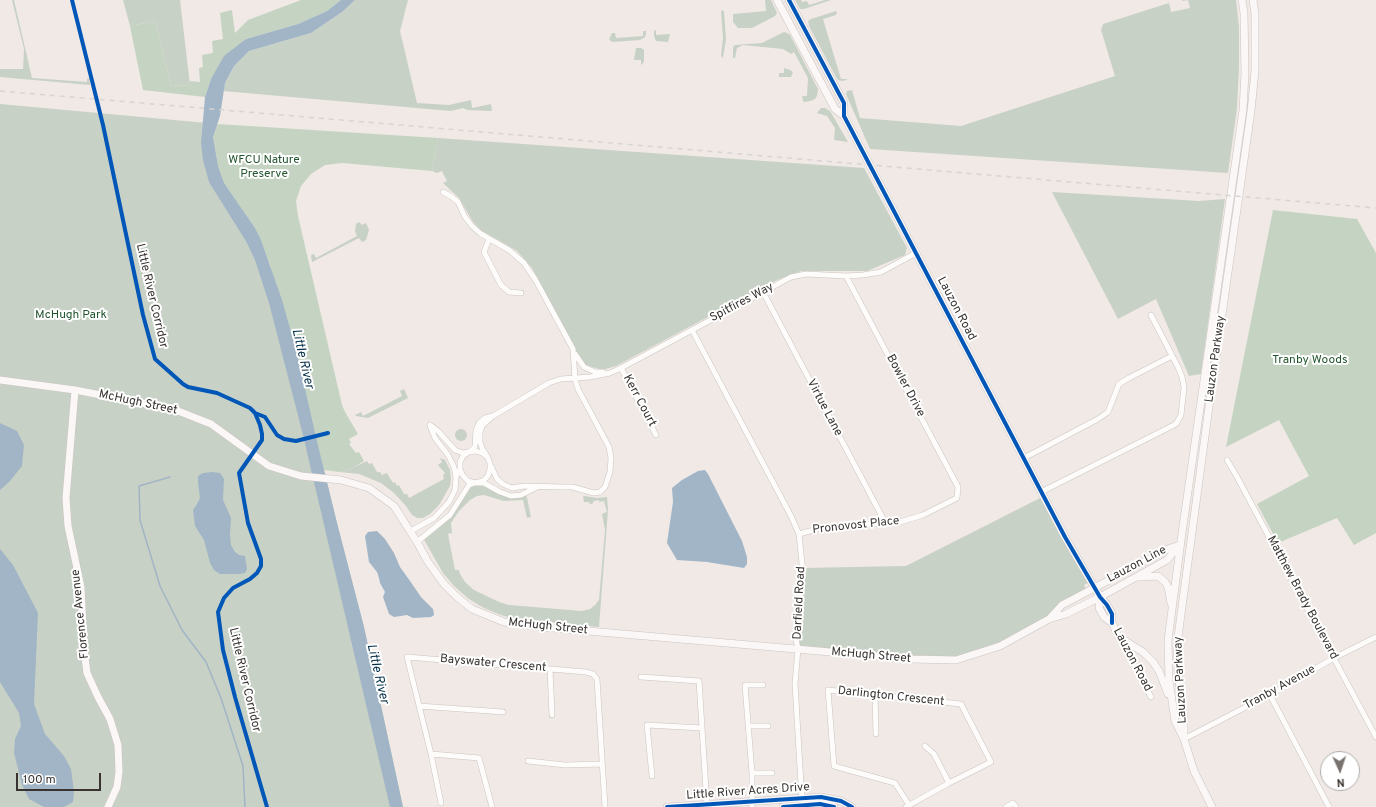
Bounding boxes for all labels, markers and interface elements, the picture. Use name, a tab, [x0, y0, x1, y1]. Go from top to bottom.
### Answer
park label: WFCU Nature Preserve	[228, 154, 300, 182]
street label: Little River Corridor	[132, 242, 170, 350]
street label: Lauzon Road	[933, 275, 979, 343]
street label: Spitfires Way	[708, 280, 776, 326]
park label: McHugh Park	[35, 309, 107, 323]
street label: Lauzon Parkway	[1203, 315, 1229, 403]
water label: Little River	[288, 327, 316, 391]
street label: Bowler Drive	[882, 352, 928, 420]
park label: Tranby Woods	[1272, 354, 1348, 368]
street label: Kerr Court	[619, 372, 659, 430]
street label: Virtue Lane	[803, 377, 845, 439]
street label: McHugh Street	[97, 388, 179, 418]
street label: Pronovost Place	[812, 514, 900, 538]
street label: Matthew Brady Boulevard	[1263, 534, 1341, 662]
street label: Lauzon Line	[1105, 543, 1169, 587]
street label: Darfield Road	[791, 566, 809, 640]
street label: Florence Avenue	[69, 569, 93, 659]
street label: McHugh Street	[507, 616, 589, 638]
street label: Little River Corridor	[225, 626, 263, 734]
street label: Lauzon Road	[1109, 626, 1155, 694]
street label: Lauzon Parkway	[1172, 636, 1190, 724]
water label: Little River	[363, 642, 391, 706]
street label: McHugh Street	[830, 645, 912, 667]
street label: Bayswater Crescent	[439, 652, 547, 676]
street label: Tranby Avenue	[1242, 662, 1318, 714]
street label: Darlington Crescent	[837, 684, 945, 710]
north arrow	[1320, 751, 1360, 791]
scale bar	[18, 765, 103, 791]
text: 100 m	[23, 772, 56, 788]
text: N	[1336, 775, 1345, 789]
street label: Little River Acres Drive	[686, 781, 810, 803]

